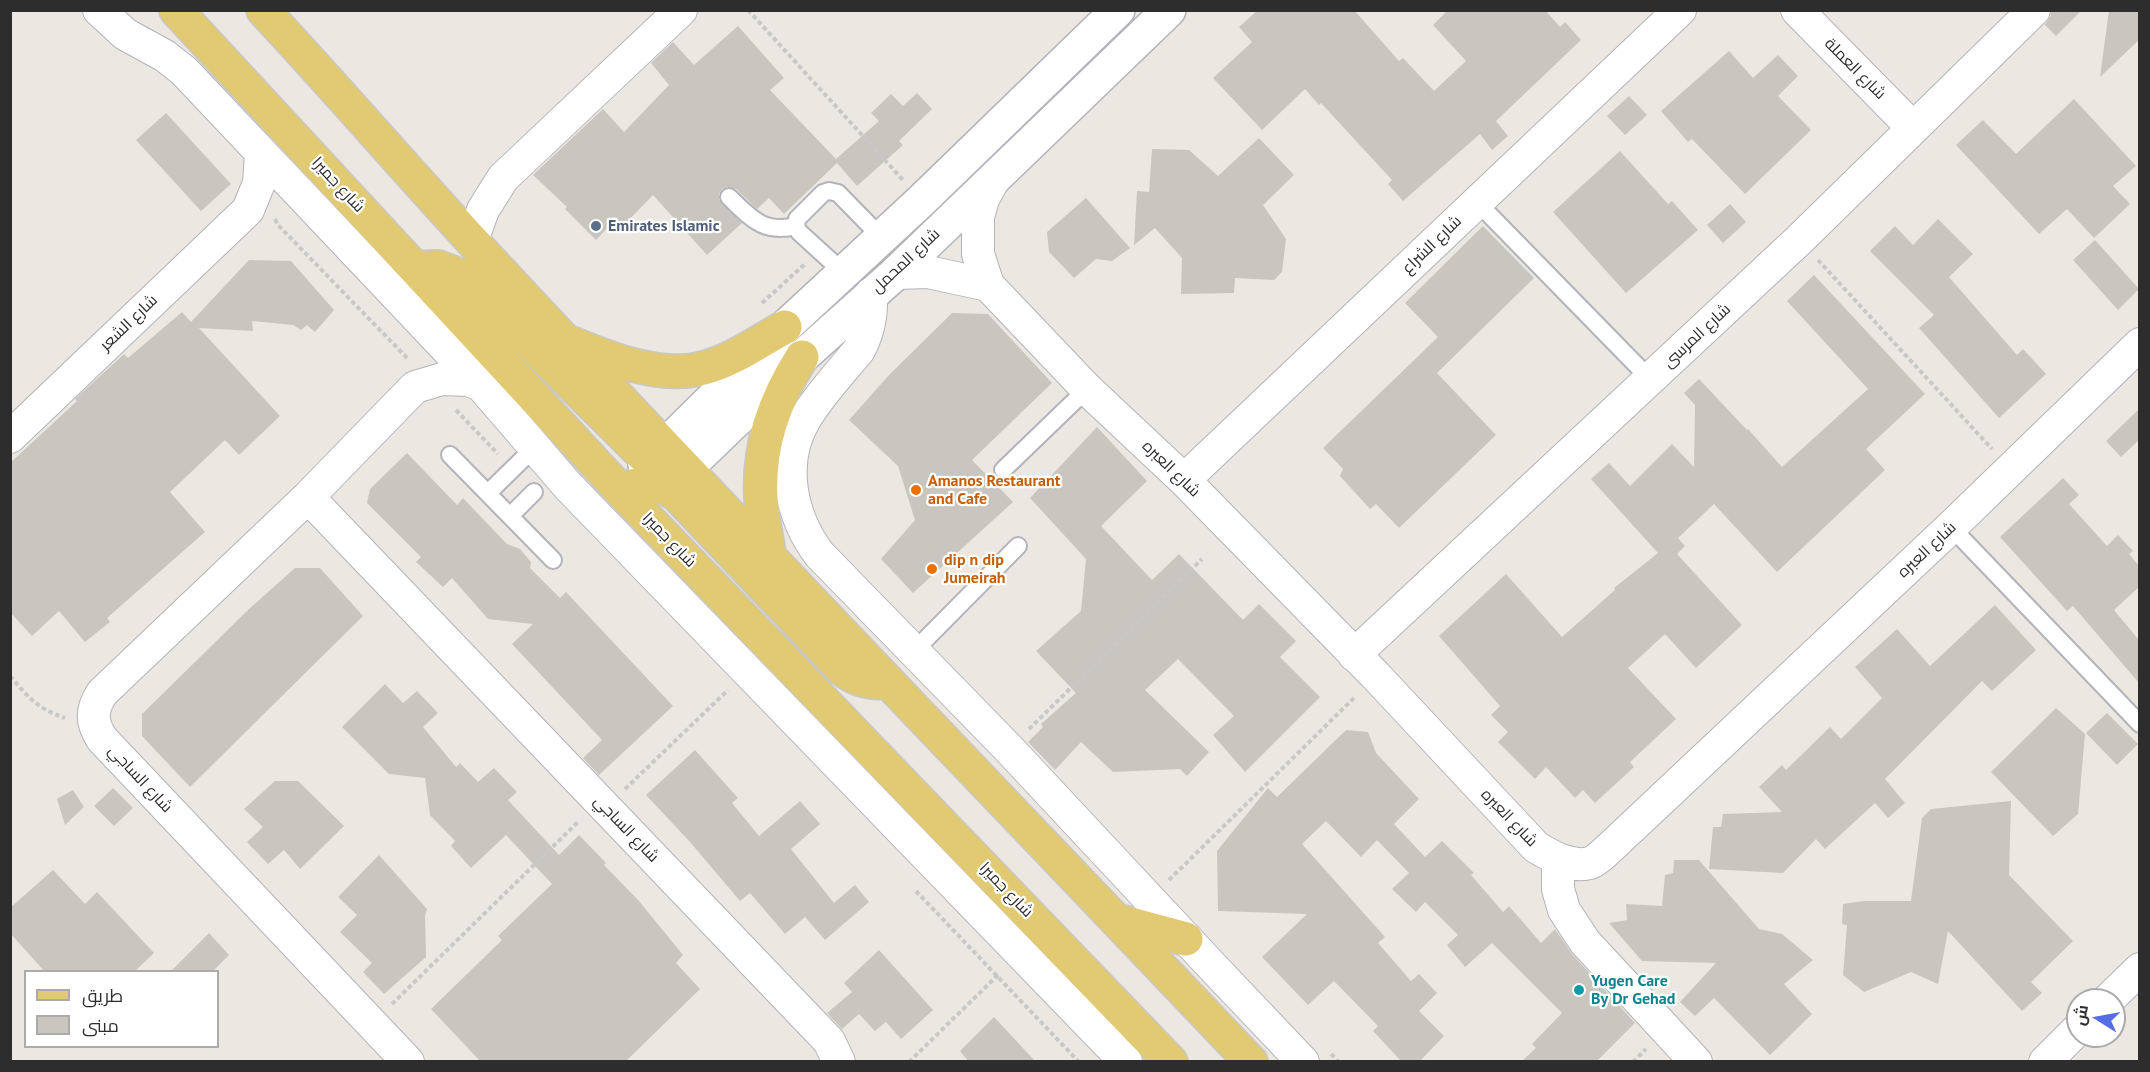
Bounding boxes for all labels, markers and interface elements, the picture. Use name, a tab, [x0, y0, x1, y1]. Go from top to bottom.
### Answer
street label: شارع العملة	[1820, 34, 1890, 104]
street label: شارع جميرا	[308, 153, 368, 217]
street label: شارع الشراع	[1398, 212, 1466, 278]
place label: Emirates Islamic	[608, 216, 720, 236]
marker: Emirates Islamic	[589, 219, 603, 233]
street label: شارع المحمل	[868, 225, 944, 297]
street label: شارع الشعر	[96, 291, 162, 355]
street label: شارع المرسى	[1659, 300, 1735, 372]
street label: شارع العبره	[1138, 437, 1204, 501]
place label: Amanos Restaurant and Cafe	[928, 471, 1060, 509]
marker: Amanos Restaurant and Cafe	[909, 483, 923, 497]
street label: شارع جميرا	[638, 509, 700, 571]
street label: شارع العبره	[1894, 518, 1960, 582]
place label: dip n dip Jumeirah	[944, 550, 1006, 588]
marker: dip n dip Jumeirah	[925, 562, 939, 576]
street label: شارع الساجي	[104, 741, 176, 817]
street label: شارع العبره	[1477, 785, 1541, 851]
street label: شارع الساجي	[589, 792, 663, 866]
street label: شارع جميرا	[975, 859, 1037, 921]
legend	[24, 970, 219, 1048]
place label: Yugen Care By Dr Gehad	[1591, 971, 1675, 1009]
marker: Yugen Care By Dr Gehad	[1572, 983, 1586, 997]
text: طريق	[82, 984, 123, 1007]
north arrow	[2066, 988, 2126, 1048]
text: ش	[2069, 1003, 2092, 1027]
text: مبنى	[82, 1014, 119, 1037]

